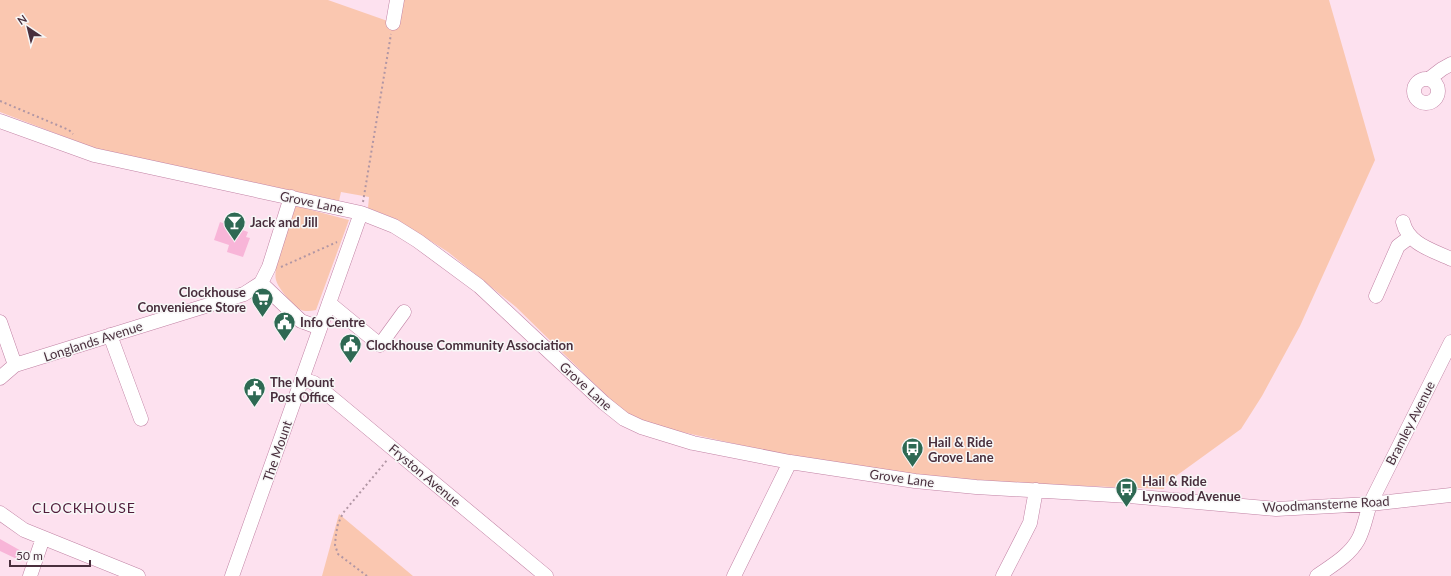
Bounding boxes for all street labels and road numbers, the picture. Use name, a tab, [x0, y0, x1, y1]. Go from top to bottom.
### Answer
street label: Grove Lane	[279, 187, 346, 217]
street label: Longlands Avenue	[41, 317, 145, 365]
street label: Grove Lane	[556, 358, 616, 414]
street label: Bramley Avenue	[1382, 378, 1438, 468]
street label: The Mount	[259, 418, 295, 484]
street label: Fryston Avenue	[386, 440, 464, 510]
street label: Grove Lane	[869, 466, 935, 490]
street label: Woodmansterne Road	[1262, 493, 1390, 515]

